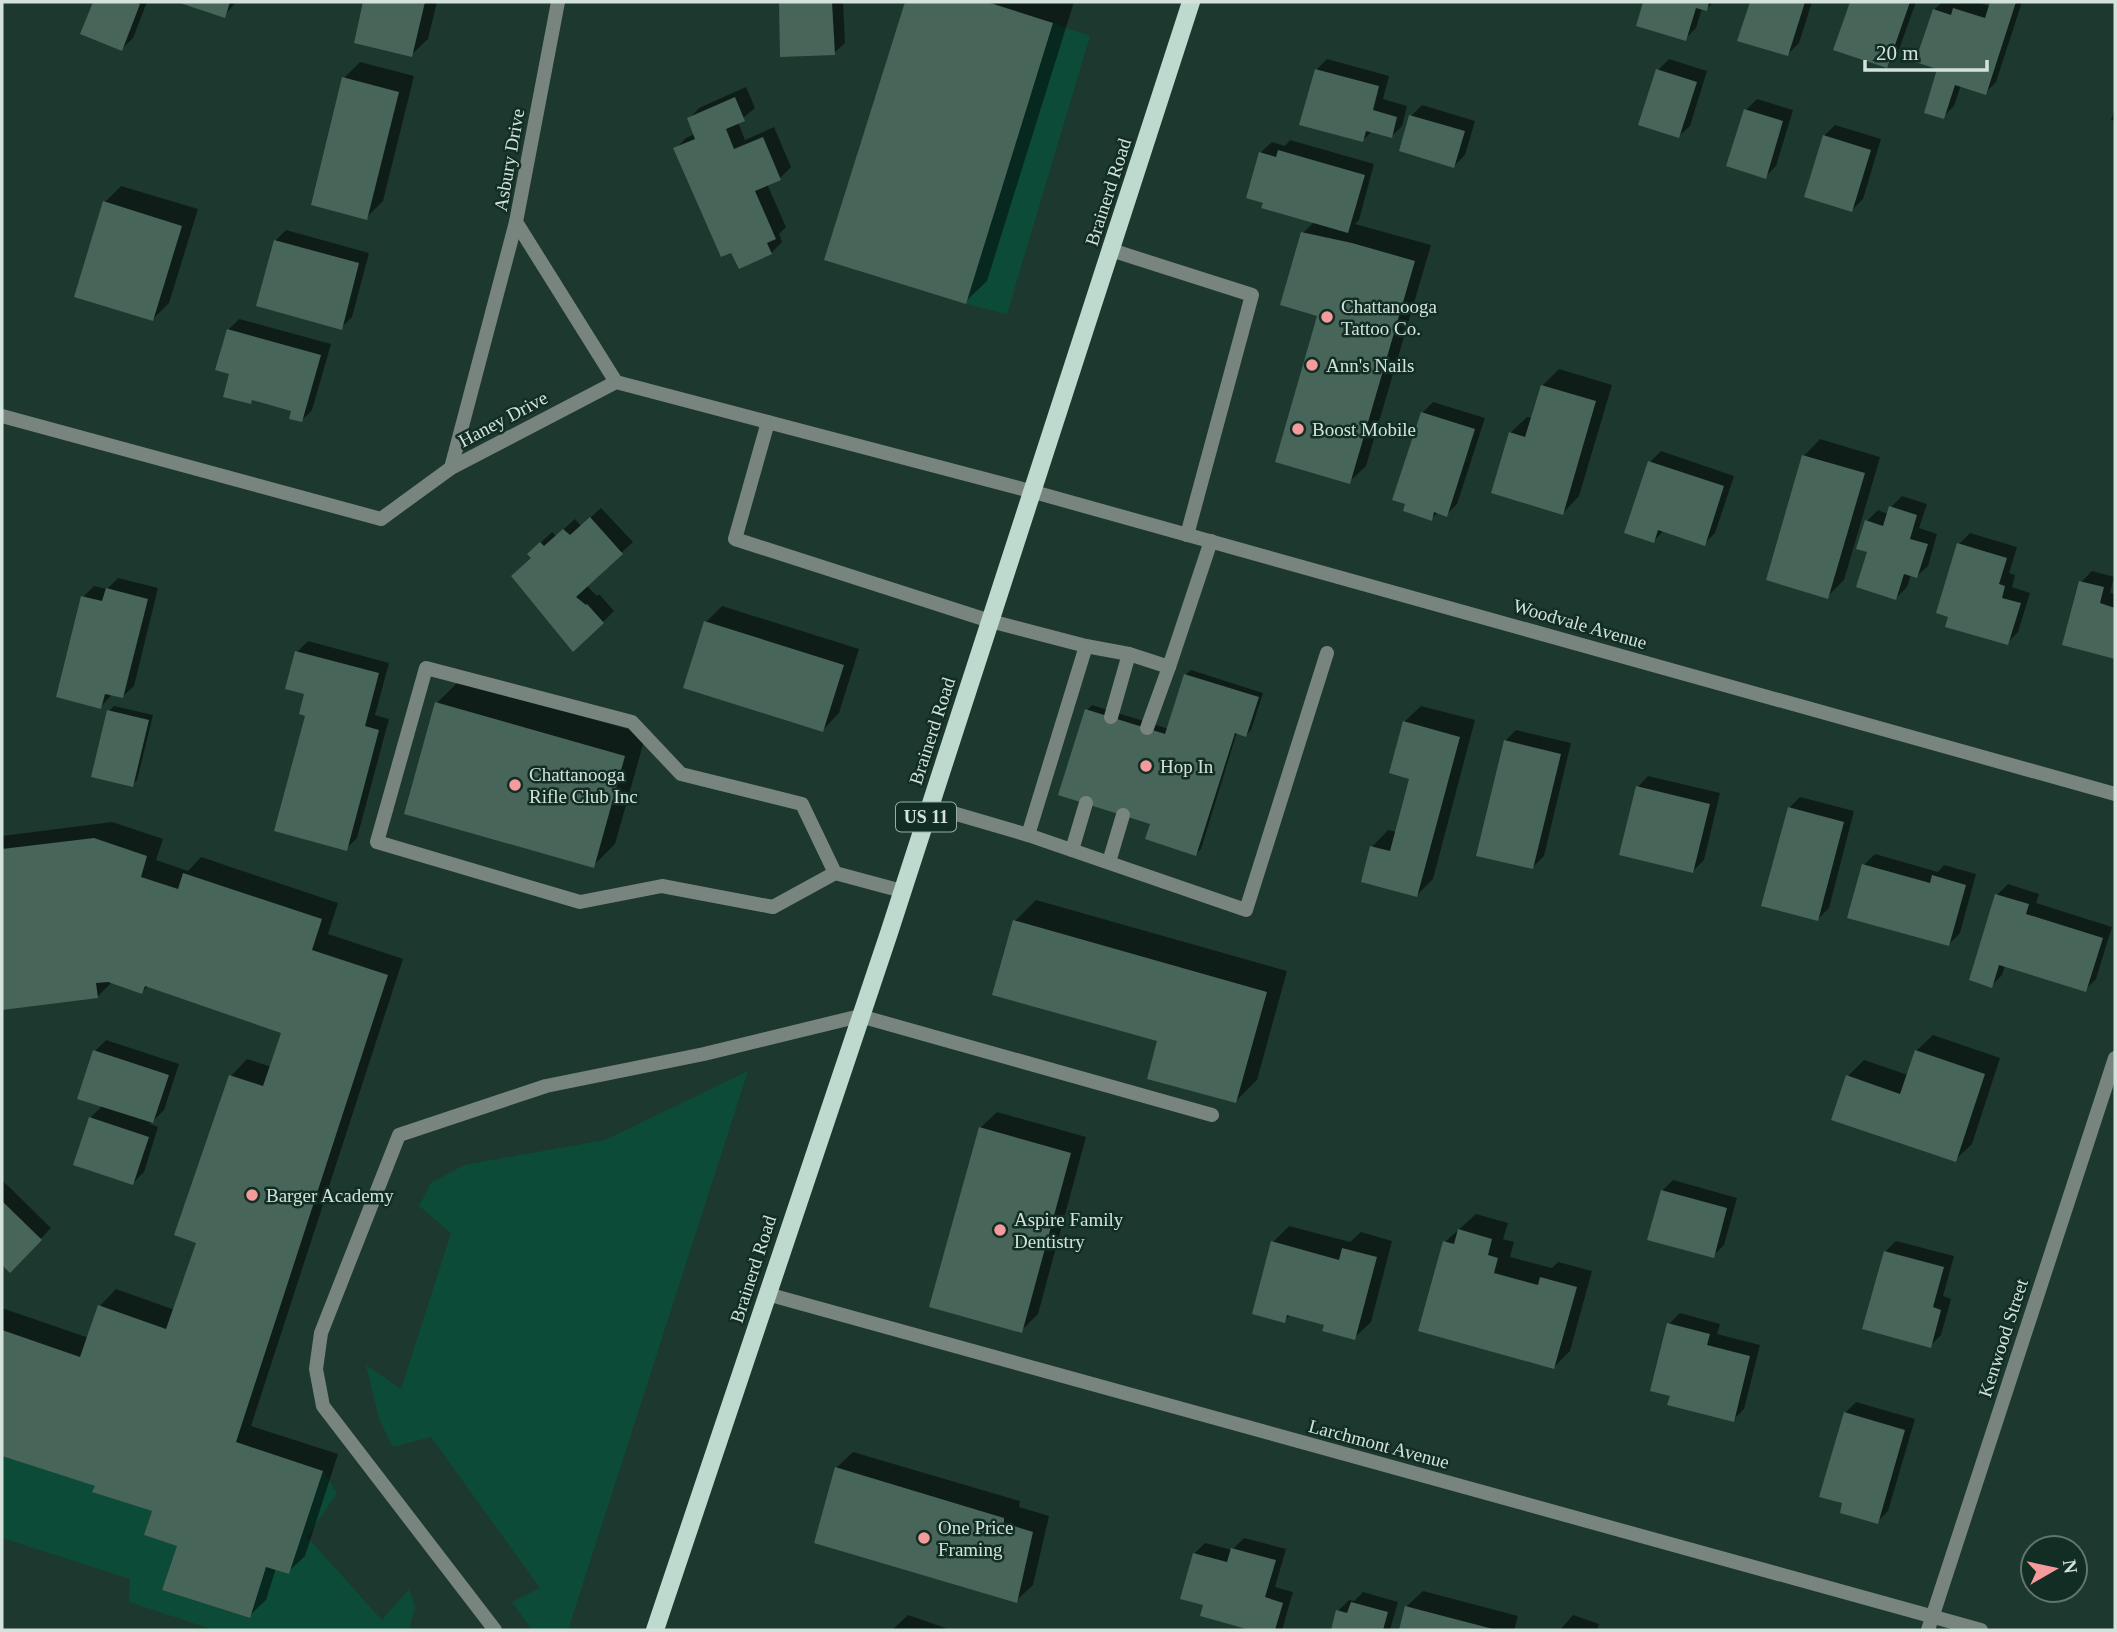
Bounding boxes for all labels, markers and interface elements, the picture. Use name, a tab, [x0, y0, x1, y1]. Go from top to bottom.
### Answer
scale bar	[1865, 28, 1988, 72]
text: 20 m	[1876, 41, 1919, 65]
street label: Asbury Drive	[490, 107, 528, 213]
street label: Brainerd Road	[1081, 135, 1135, 248]
place label: Chattanooga Tattoo Co.	[1341, 296, 1438, 339]
marker: Chattanooga Tattoo Co.	[1319, 309, 1335, 325]
place label: Ann's Nails	[1326, 355, 1414, 376]
marker: Ann's Nails	[1304, 357, 1320, 373]
street label: Haney Drive	[455, 387, 551, 451]
place label: Boost Mobile	[1312, 419, 1416, 440]
marker: Boost Mobile	[1290, 421, 1306, 437]
street label: Woodvale Avenue	[1511, 595, 1649, 653]
street label: Brainerd Road	[905, 674, 959, 787]
place label: Hop In	[1160, 756, 1214, 777]
marker: Hop In	[1138, 758, 1154, 774]
place label: Chattanooga Rifle Club Inc	[529, 764, 638, 807]
marker: Chattanooga Rifle Club Inc	[507, 777, 523, 793]
road number: US 11	[896, 802, 956, 832]
place label: Barger Academy	[266, 1185, 394, 1206]
marker: Barger Academy	[244, 1187, 260, 1203]
place label: Aspire Family Dentistry	[1014, 1209, 1124, 1252]
street label: Brainerd Road	[726, 1212, 780, 1325]
marker: Aspire Family Dentistry	[992, 1222, 1008, 1238]
street label: Kenwood Street	[1974, 1276, 2032, 1400]
street label: Larchmont Avenue	[1306, 1415, 1452, 1473]
place label: One Price Framing	[938, 1517, 1013, 1560]
marker: One Price Framing	[916, 1530, 932, 1546]
north arrow	[2019, 1534, 2089, 1604]
text: N	[2059, 1558, 2082, 1575]

